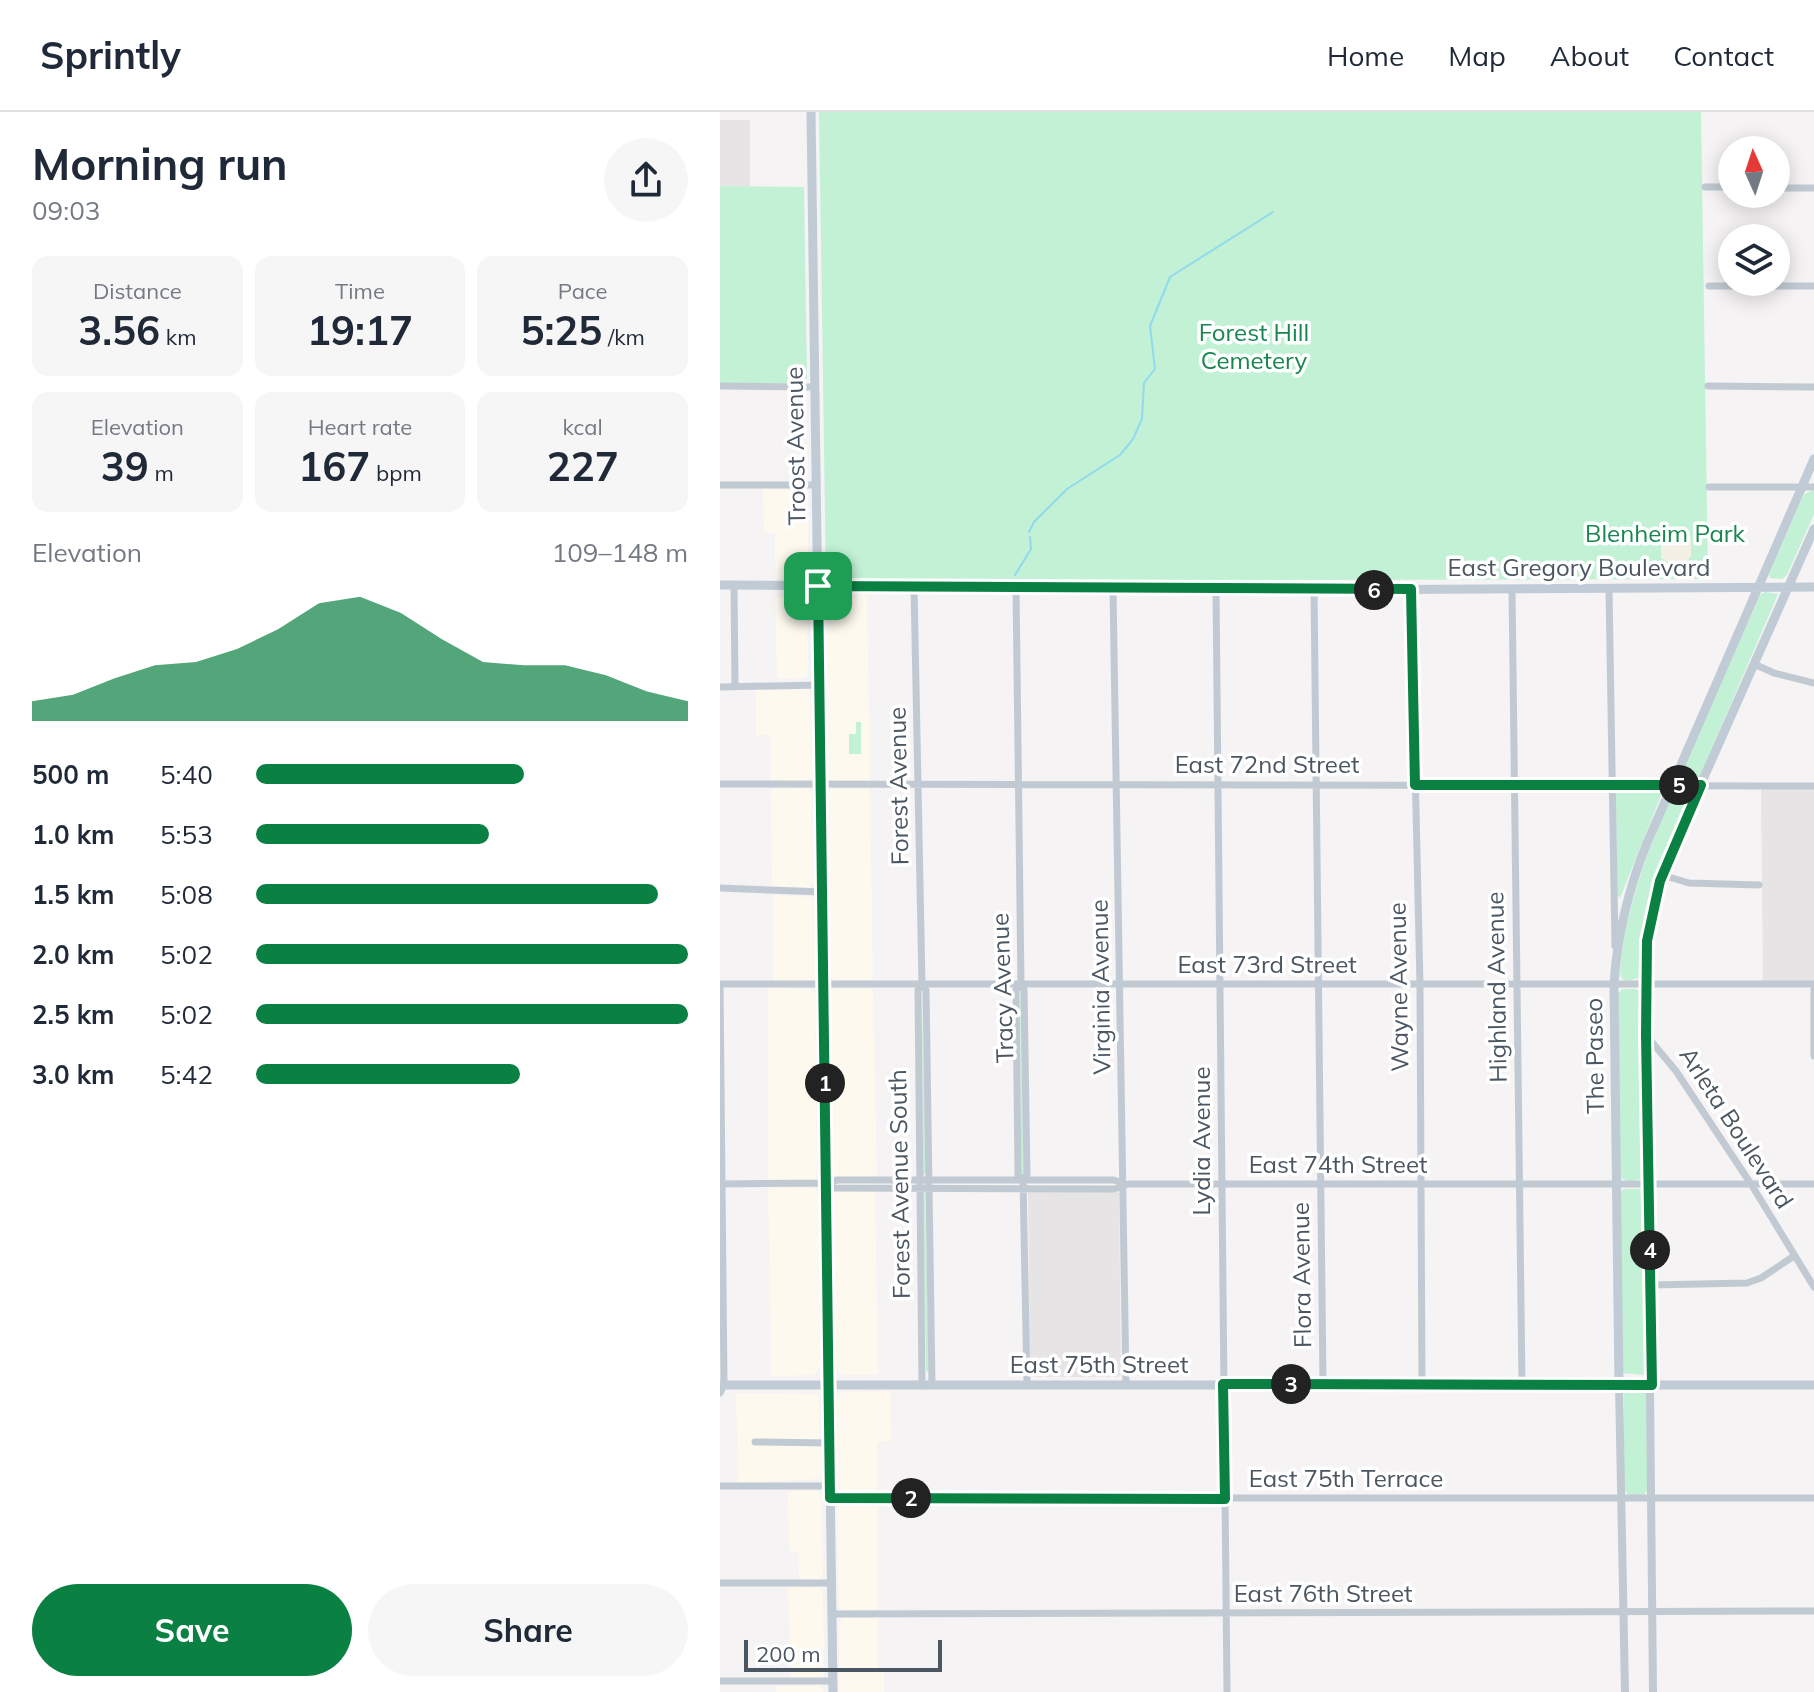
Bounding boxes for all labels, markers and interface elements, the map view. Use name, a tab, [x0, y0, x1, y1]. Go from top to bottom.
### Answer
text: Sprintly	[40, 31, 181, 79]
text: Home	[1327, 38, 1404, 73]
text: Map	[1448, 38, 1506, 73]
text: About	[1550, 38, 1629, 73]
text: Contact	[1673, 38, 1774, 73]
text: Morning run	[32, 136, 288, 191]
north arrow	[1718, 136, 1790, 208]
map controls	[1718, 136, 1790, 296]
button: share	[604, 138, 688, 222]
text: 09:03	[32, 194, 100, 227]
button: layers	[1718, 224, 1790, 296]
text: Distance	[93, 277, 182, 305]
text: Time	[335, 277, 385, 305]
text: Pace	[558, 277, 607, 305]
text: 3.56	[78, 305, 160, 355]
text: 19:17	[307, 305, 413, 355]
text: 5:25	[520, 305, 602, 355]
park label: Forest Hill Cemetery	[1199, 317, 1309, 375]
text: km	[160, 323, 196, 351]
text: /km	[602, 323, 645, 351]
street label: Troost Avenue	[779, 366, 811, 526]
text: Elevation	[91, 413, 184, 441]
text: Heart rate	[308, 413, 412, 441]
text: kcal	[563, 413, 603, 441]
text: 39	[101, 441, 149, 491]
text: 167	[298, 441, 370, 491]
text: 227	[547, 441, 619, 491]
text: m	[149, 459, 174, 487]
text: bpm	[370, 459, 422, 487]
park label: Blenheim Park	[1585, 518, 1746, 548]
text: Elevation	[32, 536, 142, 569]
text: 109–148 m	[552, 536, 688, 569]
pin	[784, 552, 852, 620]
street label: East Gregory Boulevard	[1448, 552, 1710, 582]
icon: arrive	[796, 564, 840, 608]
pin: 6	[1354, 570, 1394, 610]
text: 6	[1367, 576, 1381, 604]
street label: Forest Avenue	[882, 707, 914, 865]
street label: East 72nd Street	[1175, 749, 1359, 779]
text: 500 m	[32, 758, 109, 791]
text: 5:40	[160, 758, 213, 791]
pin: 5	[1659, 765, 1699, 805]
text: 5	[1672, 771, 1686, 799]
text: 1.0 km	[32, 818, 115, 851]
text: 5:53	[160, 818, 213, 851]
text: 1.5 km	[32, 878, 115, 911]
text: 5:08	[160, 878, 213, 911]
street label: Highland Avenue	[1479, 891, 1513, 1083]
street label: Virginia Avenue	[1083, 899, 1117, 1075]
street label: Wayne Avenue	[1382, 902, 1414, 1072]
street label: Tracy Avenue	[984, 912, 1020, 1064]
text: 2.0 km	[32, 938, 115, 971]
text: 5:02	[160, 938, 213, 971]
street label: East 73rd Street	[1177, 949, 1357, 979]
text: 2.5 km	[32, 998, 115, 1031]
text: 5:02	[160, 998, 213, 1031]
street label: The Paseo	[1578, 998, 1610, 1114]
street label: Arleta Boulevard	[1673, 1041, 1800, 1214]
text: 3.0 km	[32, 1058, 115, 1091]
text: 5:42	[160, 1058, 213, 1091]
pin: 1	[805, 1063, 845, 1103]
street label: Lydia Avenue	[1186, 1066, 1216, 1216]
text: 1	[818, 1069, 832, 1097]
street label: Forest Avenue South	[882, 1069, 916, 1299]
street label: East 74th Street	[1249, 1149, 1427, 1179]
street label: Flora Avenue	[1285, 1202, 1317, 1348]
pin: 4	[1630, 1230, 1670, 1270]
text: 4	[1643, 1236, 1657, 1264]
street label: East 75th Street	[1010, 1349, 1188, 1379]
pin: 3	[1271, 1364, 1311, 1404]
text: 3	[1284, 1370, 1298, 1398]
street label: East 75th Terrace	[1249, 1463, 1443, 1493]
pin: 2	[891, 1478, 931, 1518]
text: 2	[904, 1484, 918, 1512]
street label: East 76th Street	[1234, 1578, 1412, 1608]
button: Save	[32, 1584, 352, 1676]
button: Share	[368, 1584, 688, 1676]
scale bar	[744, 1636, 942, 1672]
text: 200 m	[756, 1640, 821, 1668]

